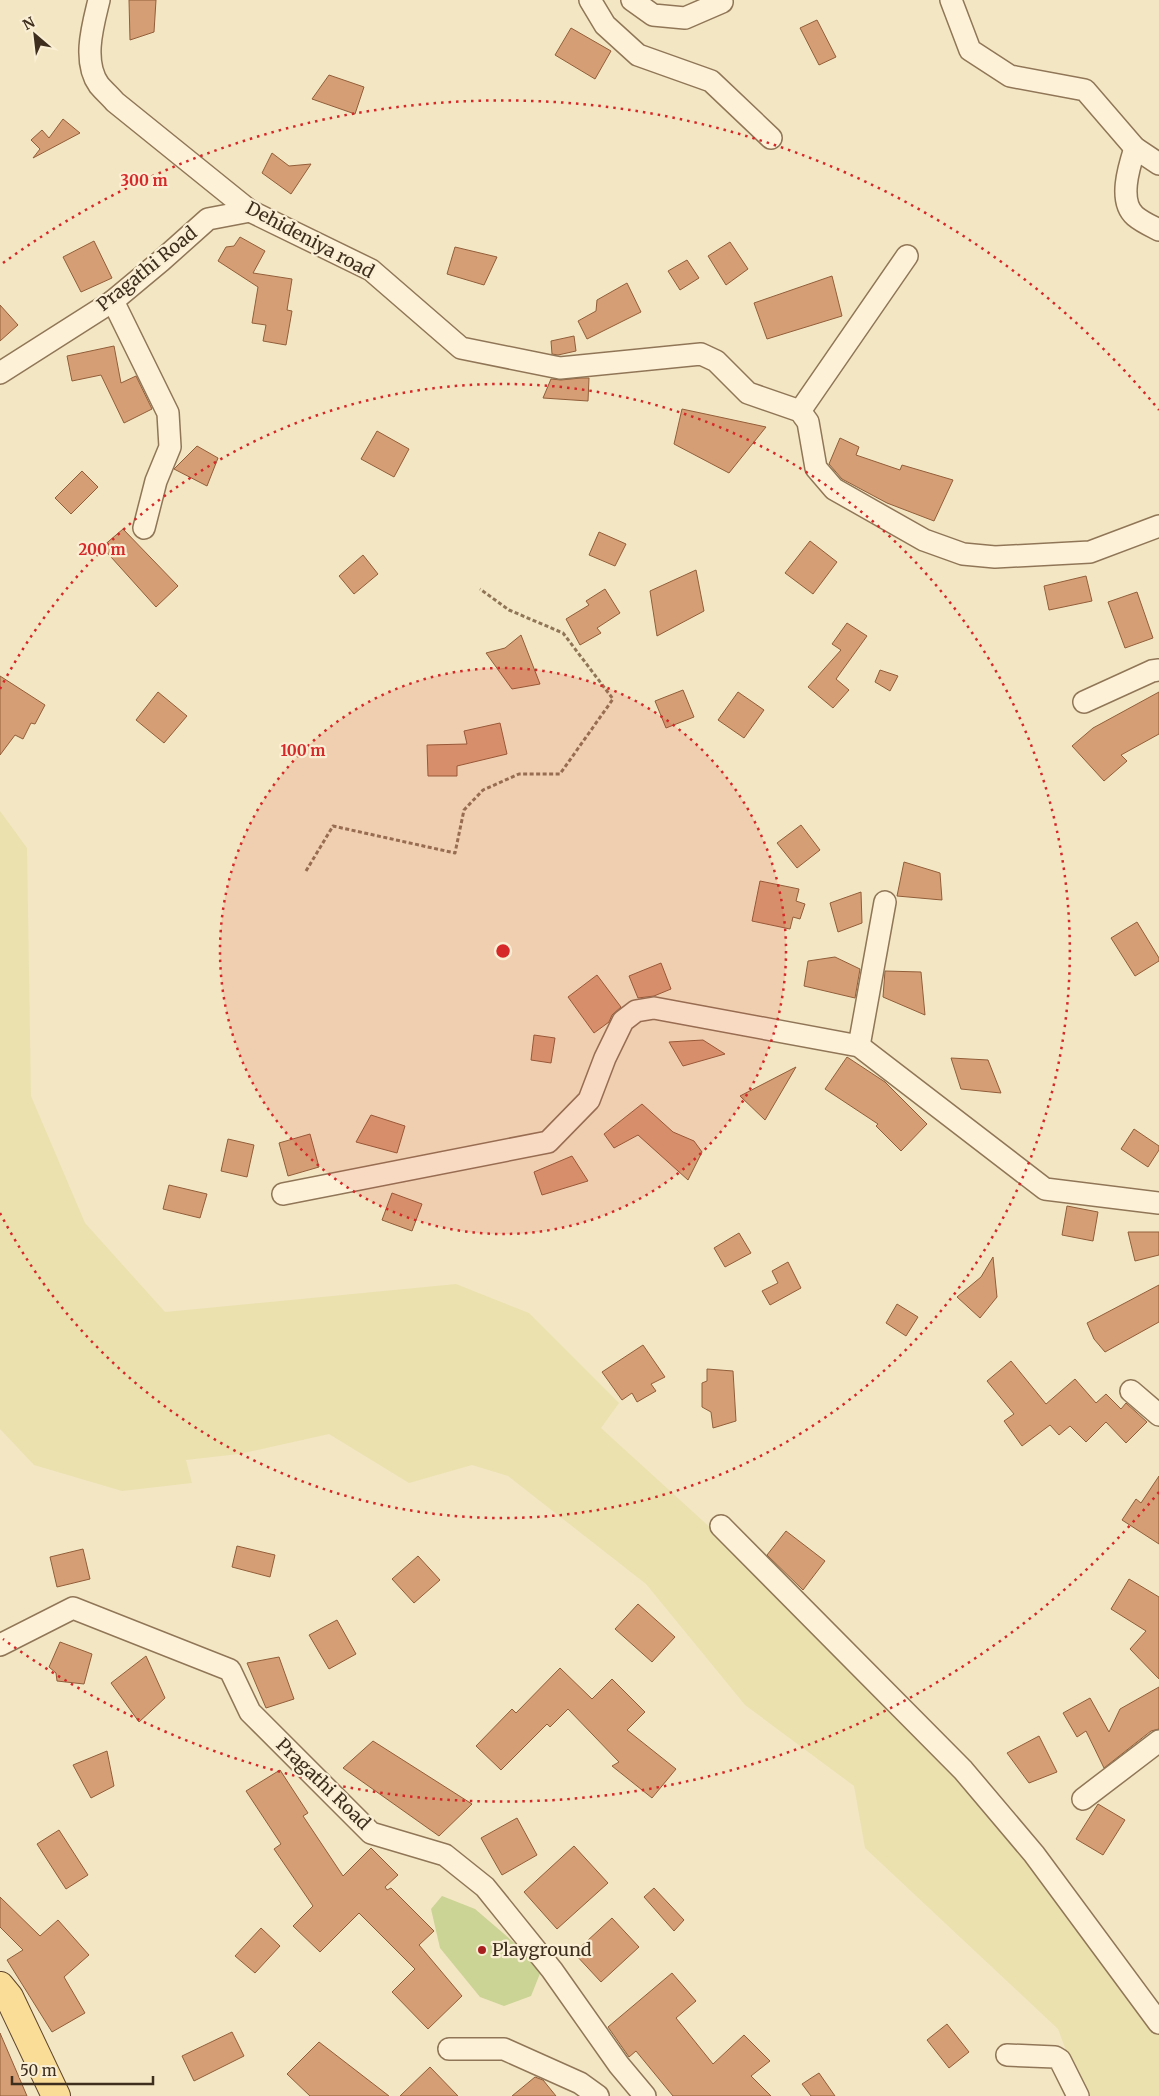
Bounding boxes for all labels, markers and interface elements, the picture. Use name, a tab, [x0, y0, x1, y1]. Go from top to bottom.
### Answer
north arrow	[10, 10, 60, 60]
text: N	[20, 13, 38, 34]
text: 300 m	[120, 171, 168, 190]
street label: Dehideniya road	[242, 196, 378, 283]
street label: Pragathi Road	[92, 221, 201, 316]
text: 200 m	[78, 540, 126, 559]
text: 100 m	[281, 741, 325, 760]
centre of rings	[494, 942, 512, 960]
street label: Pragathi Road	[271, 1733, 375, 1834]
place label: Playground	[492, 1938, 592, 1961]
marker: Playground	[476, 1944, 488, 1956]
scale bar	[12, 2054, 154, 2086]
text: 50 m	[20, 2061, 57, 2080]

